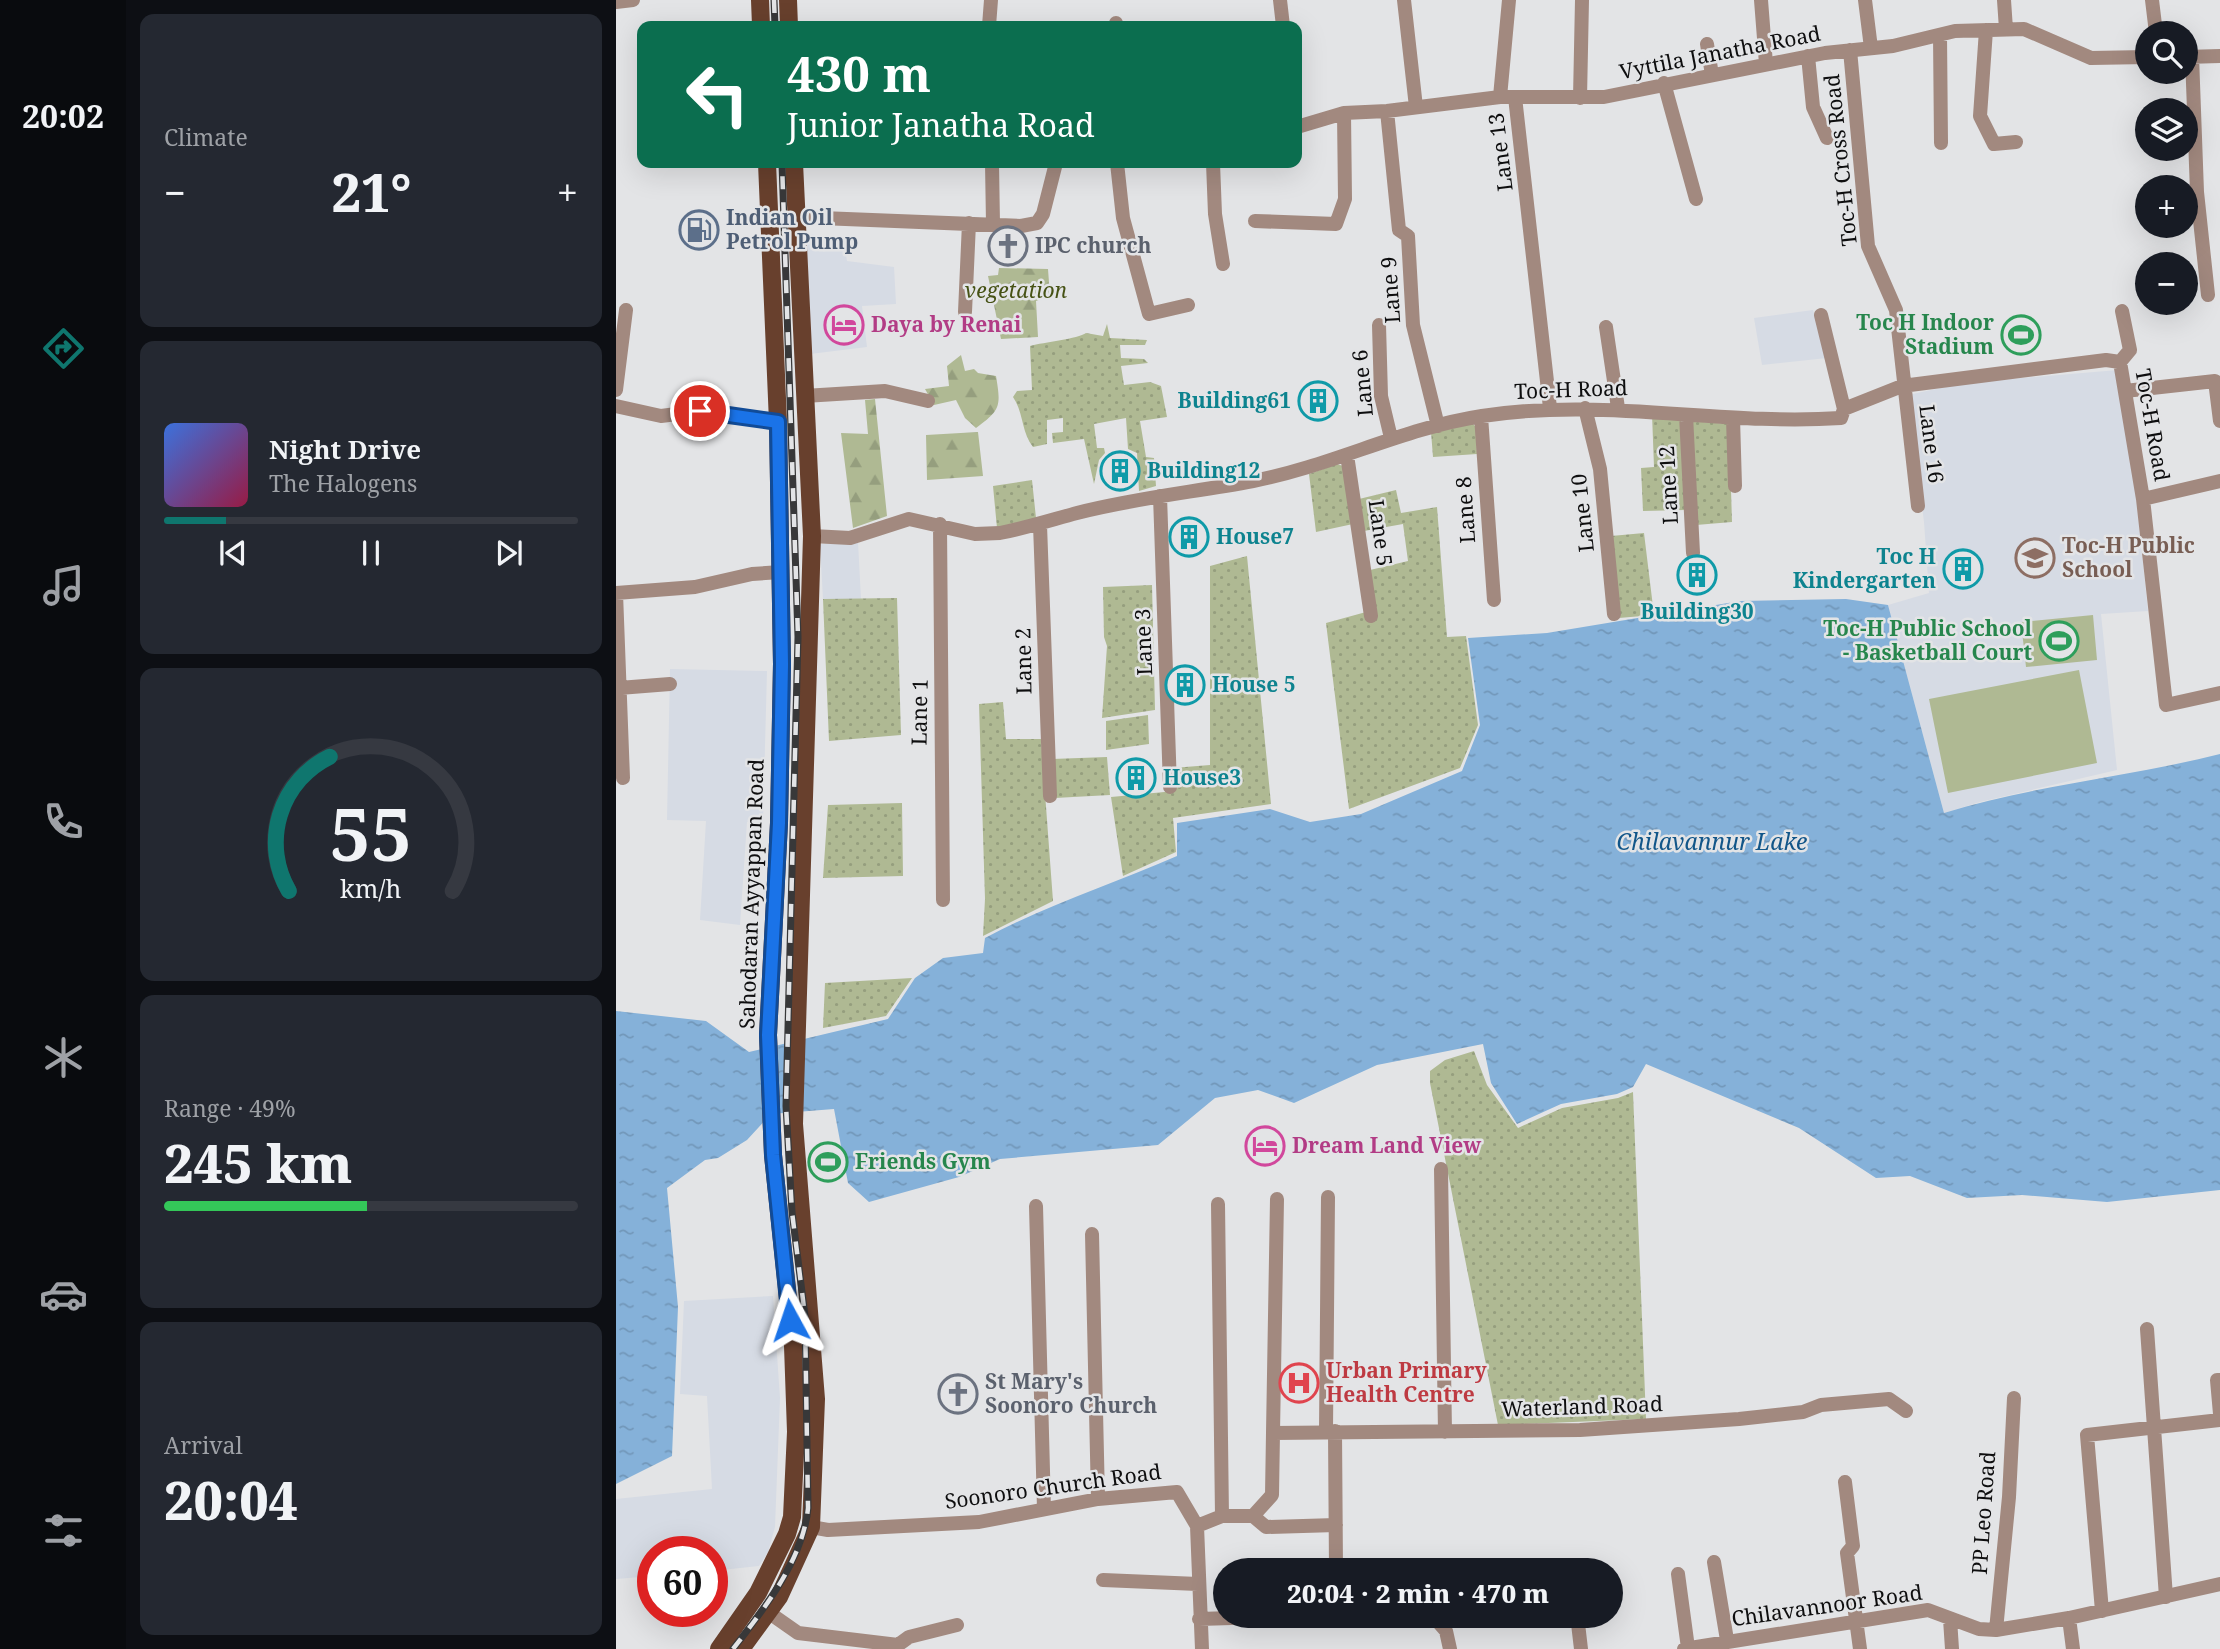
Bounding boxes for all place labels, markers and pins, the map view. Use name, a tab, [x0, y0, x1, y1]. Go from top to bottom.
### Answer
place label: Indian Oil Petrol Pump	[726, 203, 858, 255]
fuel station icon: Indian Oil Petrol Pump	[678, 209, 720, 251]
church icon: IPC church	[987, 225, 1029, 267]
place label: IPC church	[1035, 231, 1151, 259]
hotel icon: Daya by Renai	[823, 304, 865, 346]
place label: Toc H Indoor Stadium	[1856, 308, 1994, 360]
place label: Daya by Renai	[871, 310, 1022, 338]
sports icon: Toc H Indoor Stadium	[2000, 314, 2042, 356]
building icon: Building61	[1297, 380, 1339, 422]
pin	[670, 381, 730, 441]
place label: Building61	[1178, 386, 1291, 414]
building icon: Building12	[1099, 450, 1141, 492]
place label: Building12	[1147, 456, 1260, 484]
building icon: House7	[1168, 516, 1210, 558]
place label: House7	[1216, 522, 1294, 550]
place label: Toc-H Public School	[2062, 531, 2195, 583]
school or university icon: Toc-H Public School	[2014, 537, 2056, 579]
place label: Toc H Kindergarten	[1793, 542, 1936, 594]
building icon: Toc H Kindergarten	[1942, 548, 1984, 590]
building icon: Building30	[1676, 554, 1718, 596]
place label: Building30	[1640, 597, 1754, 625]
place label: Toc-H Public School - Basketball Court	[1823, 614, 2033, 666]
sports icon: Toc-H Public School - Basketball Court	[2038, 620, 2080, 662]
building icon: House 5	[1164, 664, 1206, 706]
place label: House 5	[1212, 670, 1296, 698]
building icon: House3	[1115, 757, 1157, 799]
place label: House3	[1163, 763, 1241, 791]
hotel icon: Dream Land View	[1244, 1125, 1286, 1167]
place label: Dream Land View	[1292, 1131, 1481, 1159]
sports icon: Friends Gym	[807, 1141, 849, 1183]
place label: Friends Gym	[855, 1147, 991, 1175]
place label: Urban Primary Health Centre	[1326, 1356, 1487, 1408]
hospital icon: Urban Primary Health Centre	[1278, 1362, 1320, 1404]
place label: St Mary's Soonoro Church	[985, 1367, 1157, 1419]
church icon: St Mary's Soonoro Church	[937, 1373, 979, 1415]

